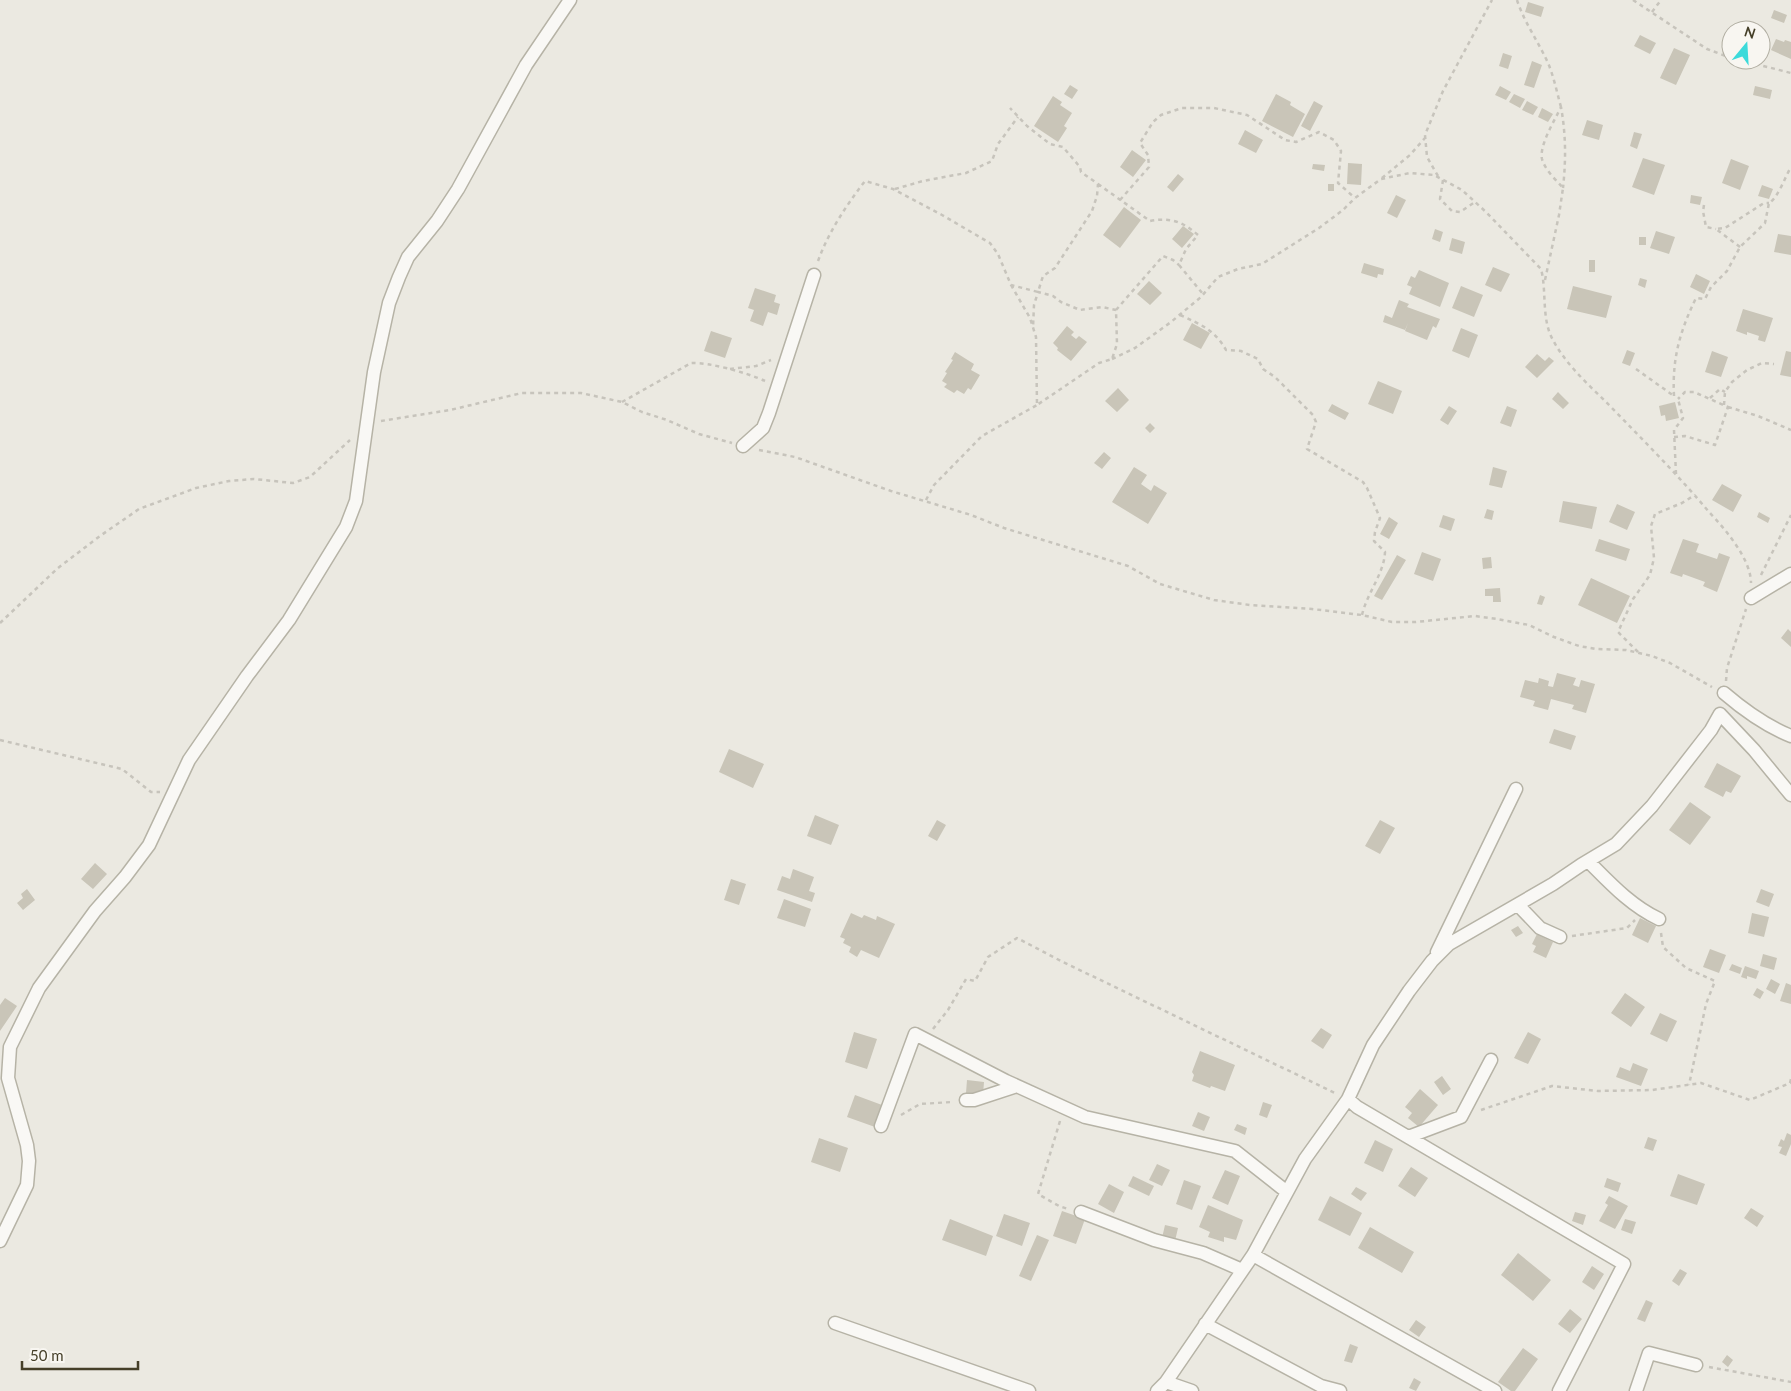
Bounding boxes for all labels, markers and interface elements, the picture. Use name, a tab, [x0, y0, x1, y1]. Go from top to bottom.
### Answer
north arrow	[1721, 20, 1771, 70]
text: N	[1742, 22, 1758, 42]
scale bar	[22, 1338, 139, 1370]
text: 50 m	[30, 1346, 64, 1364]

